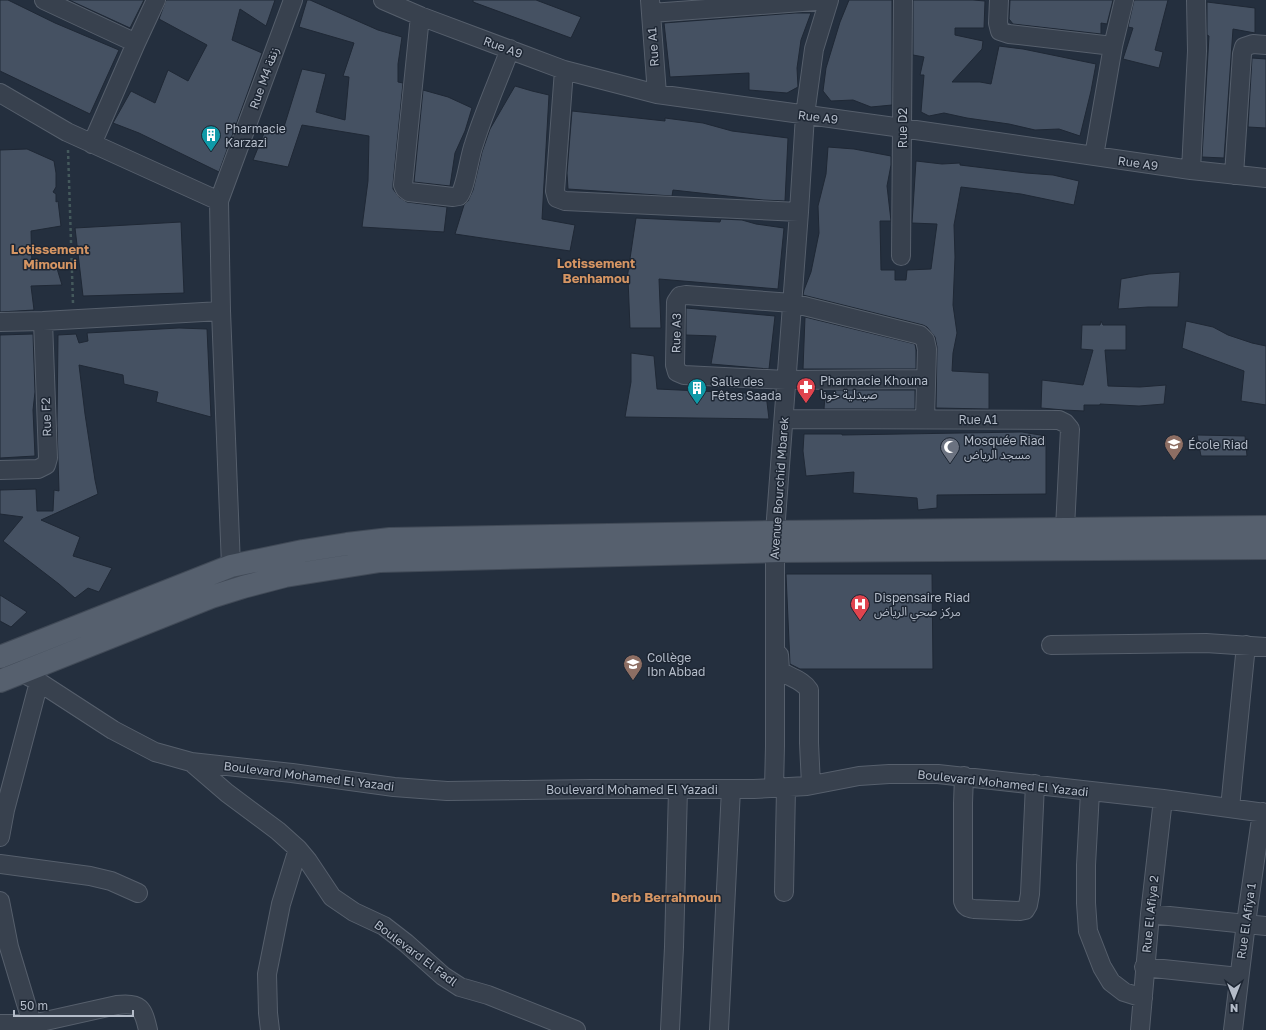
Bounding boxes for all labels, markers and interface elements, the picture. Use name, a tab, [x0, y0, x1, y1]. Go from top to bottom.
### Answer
street label: Rue A1	[644, 27, 662, 67]
street label: Rue A9	[481, 33, 525, 61]
street label: Rue M4 زنقة	[246, 45, 282, 111]
street label: Rue A9	[797, 107, 839, 127]
street label: Rue D2	[895, 108, 910, 148]
place label: Pharmacie Karzazi	[225, 121, 286, 150]
building icon: Pharmacie Karzazi	[200, 124, 222, 152]
street label: Rue A9	[1117, 153, 1159, 173]
district label: Lotissement Mimouni	[11, 241, 89, 272]
district label: Lotissement Benhamou	[557, 255, 635, 286]
street label: Rue A3	[668, 313, 684, 353]
place label: Pharmacie Khouna صيدلية خونا	[820, 373, 928, 402]
place label: Salle des Fêtes Saada	[711, 374, 782, 403]
pharmacy icon: Pharmacie Khouna صيدلية خونا	[795, 376, 817, 404]
building icon: Salle des Fêtes Saada	[686, 377, 708, 405]
street label: Rue F2	[38, 397, 54, 437]
street label: Rue A1	[958, 412, 998, 427]
street label: Avenue Bourchid Mbarek	[767, 416, 791, 560]
place label: Mosquée Riad مسجد الرياض	[964, 433, 1045, 462]
school or university icon: École Riad	[1163, 433, 1185, 461]
mosque icon: Mosquée Riad مسجد الرياض	[939, 436, 961, 464]
place label: École Riad	[1188, 437, 1248, 452]
place label: Dispensaire Riad مركز صحي الرياض	[874, 590, 970, 621]
hospital icon: Dispensaire Riad مركز صحي الرياض	[849, 593, 871, 621]
place label: Collège Ibn Abbad	[647, 650, 706, 679]
school or university icon: Collège Ibn Abbad	[622, 653, 644, 681]
street label: Boulevard Mohamed El Yazadi	[223, 758, 395, 794]
street label: Boulevard Mohamed El Yazadi	[917, 767, 1089, 799]
street label: Boulevard Mohamed El Yazadi	[546, 782, 718, 797]
street label: Rue El Afiya 2	[1138, 874, 1162, 953]
street label: Rue El Afiya 1	[1233, 882, 1259, 960]
district label: Derb Berrahmoun	[611, 889, 721, 905]
street label: Boulevard El Fadl	[372, 917, 461, 989]
north arrow	[1214, 978, 1254, 1018]
scale bar	[14, 992, 133, 1018]
text: 50 m	[20, 998, 48, 1013]
text: N	[1230, 1002, 1238, 1015]

